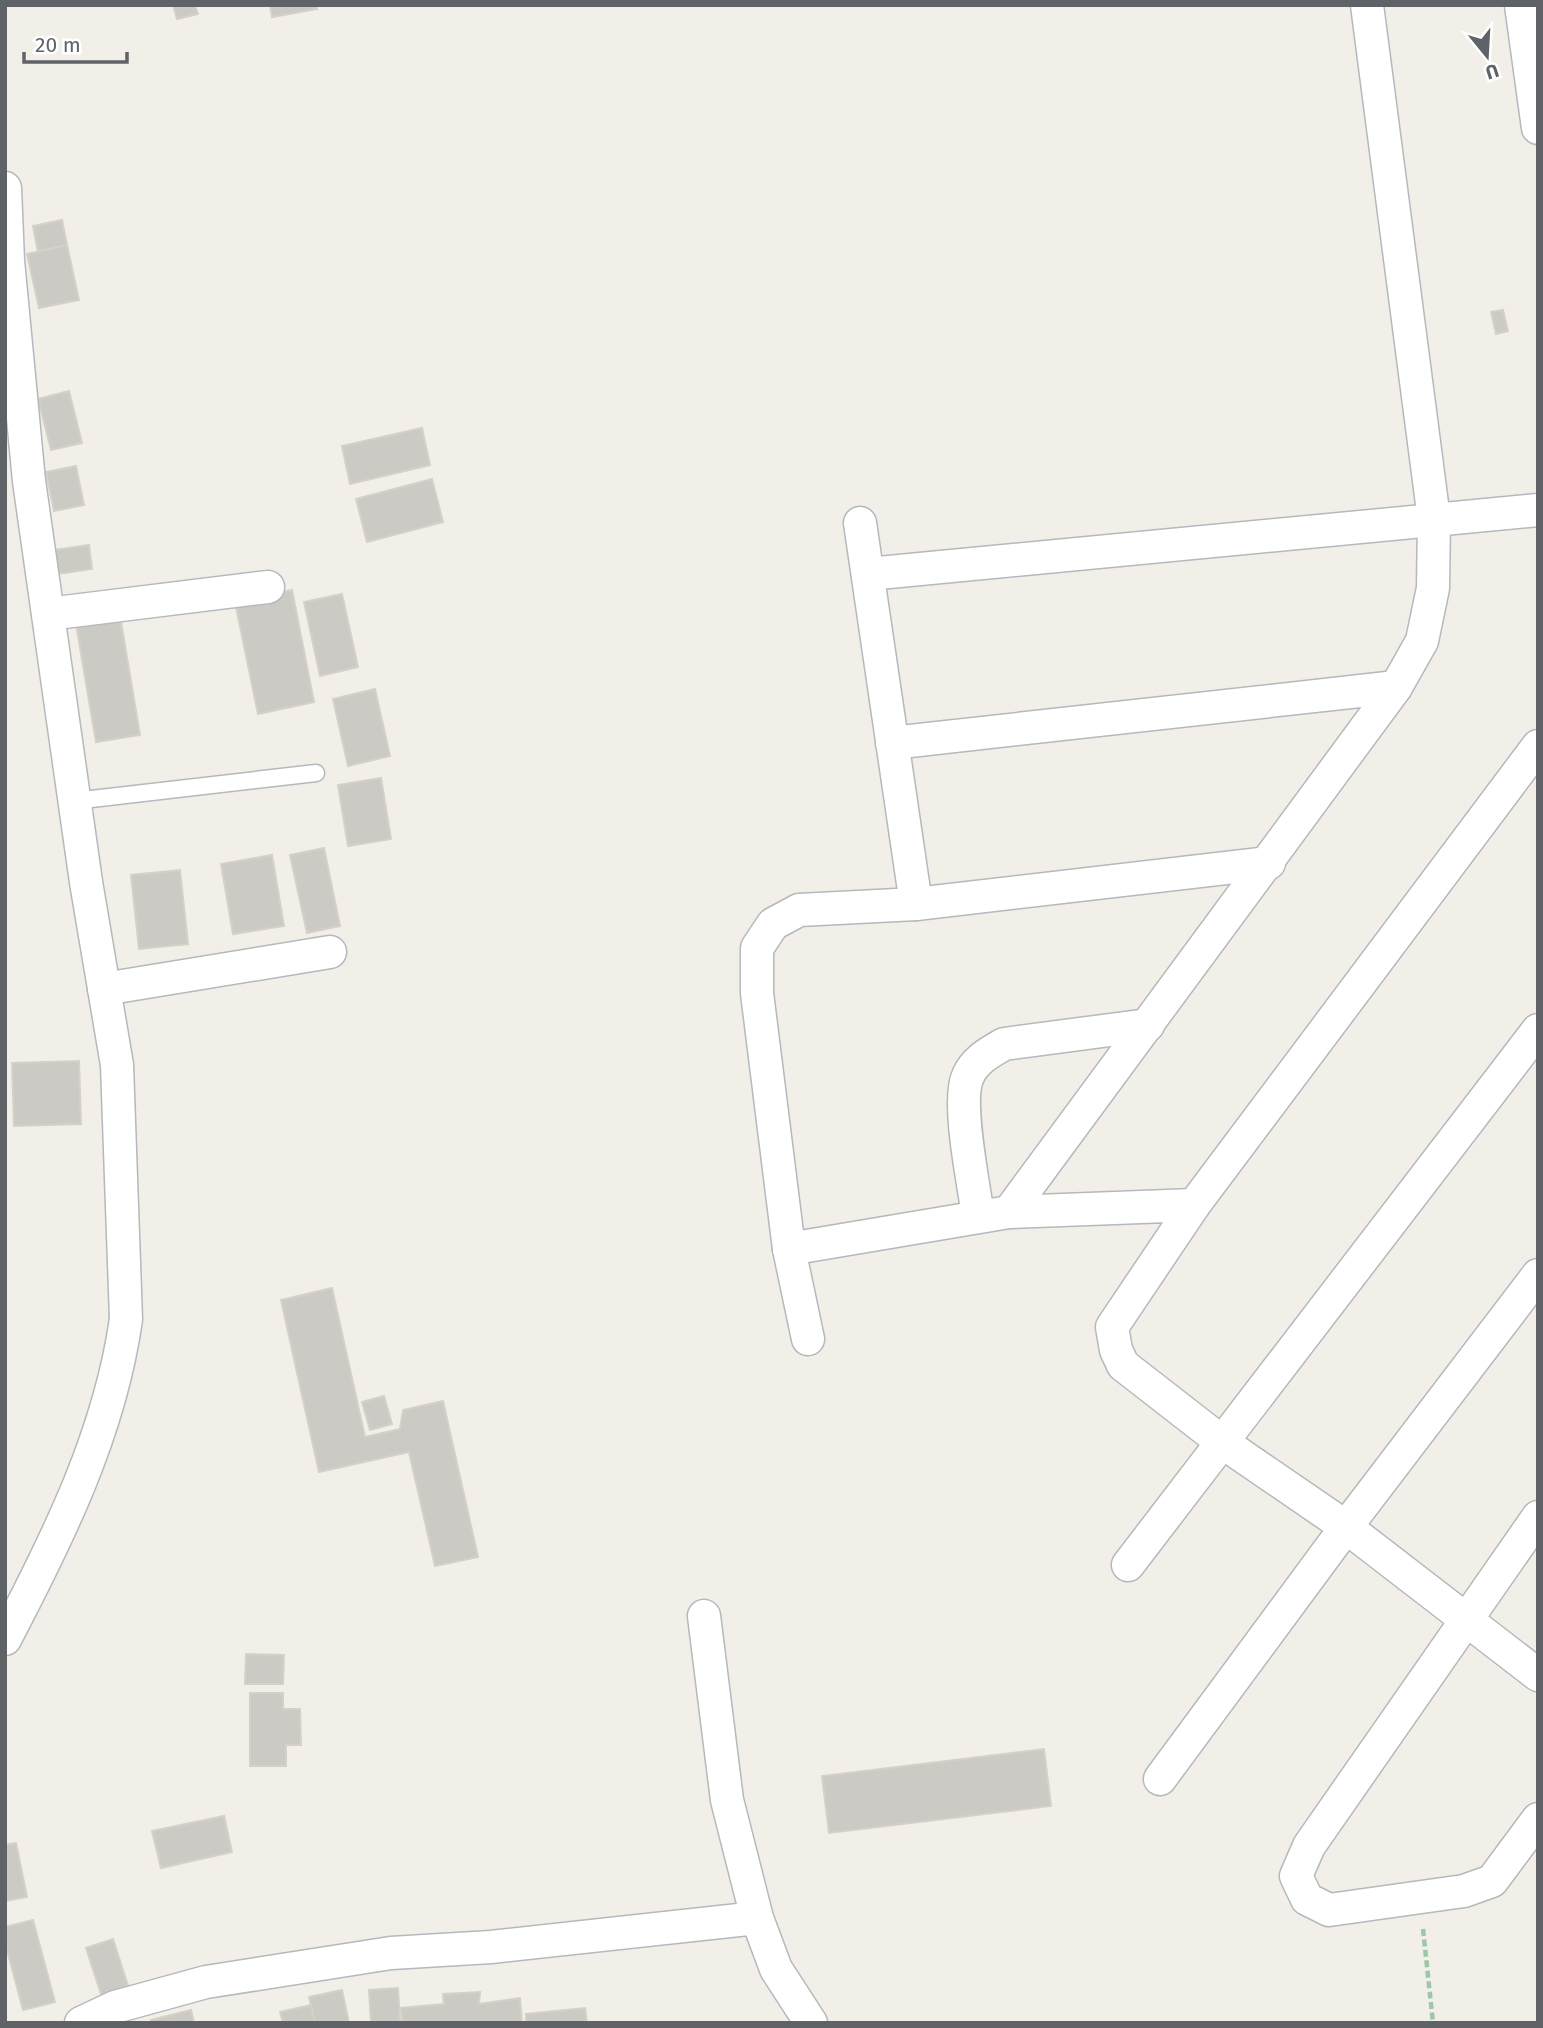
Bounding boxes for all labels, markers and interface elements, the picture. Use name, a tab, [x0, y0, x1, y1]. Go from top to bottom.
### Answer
scale bar	[24, 21, 128, 65]
north arrow	[1452, 21, 1522, 91]
text: 20 m	[35, 32, 81, 58]
text: U	[1483, 59, 1502, 85]

